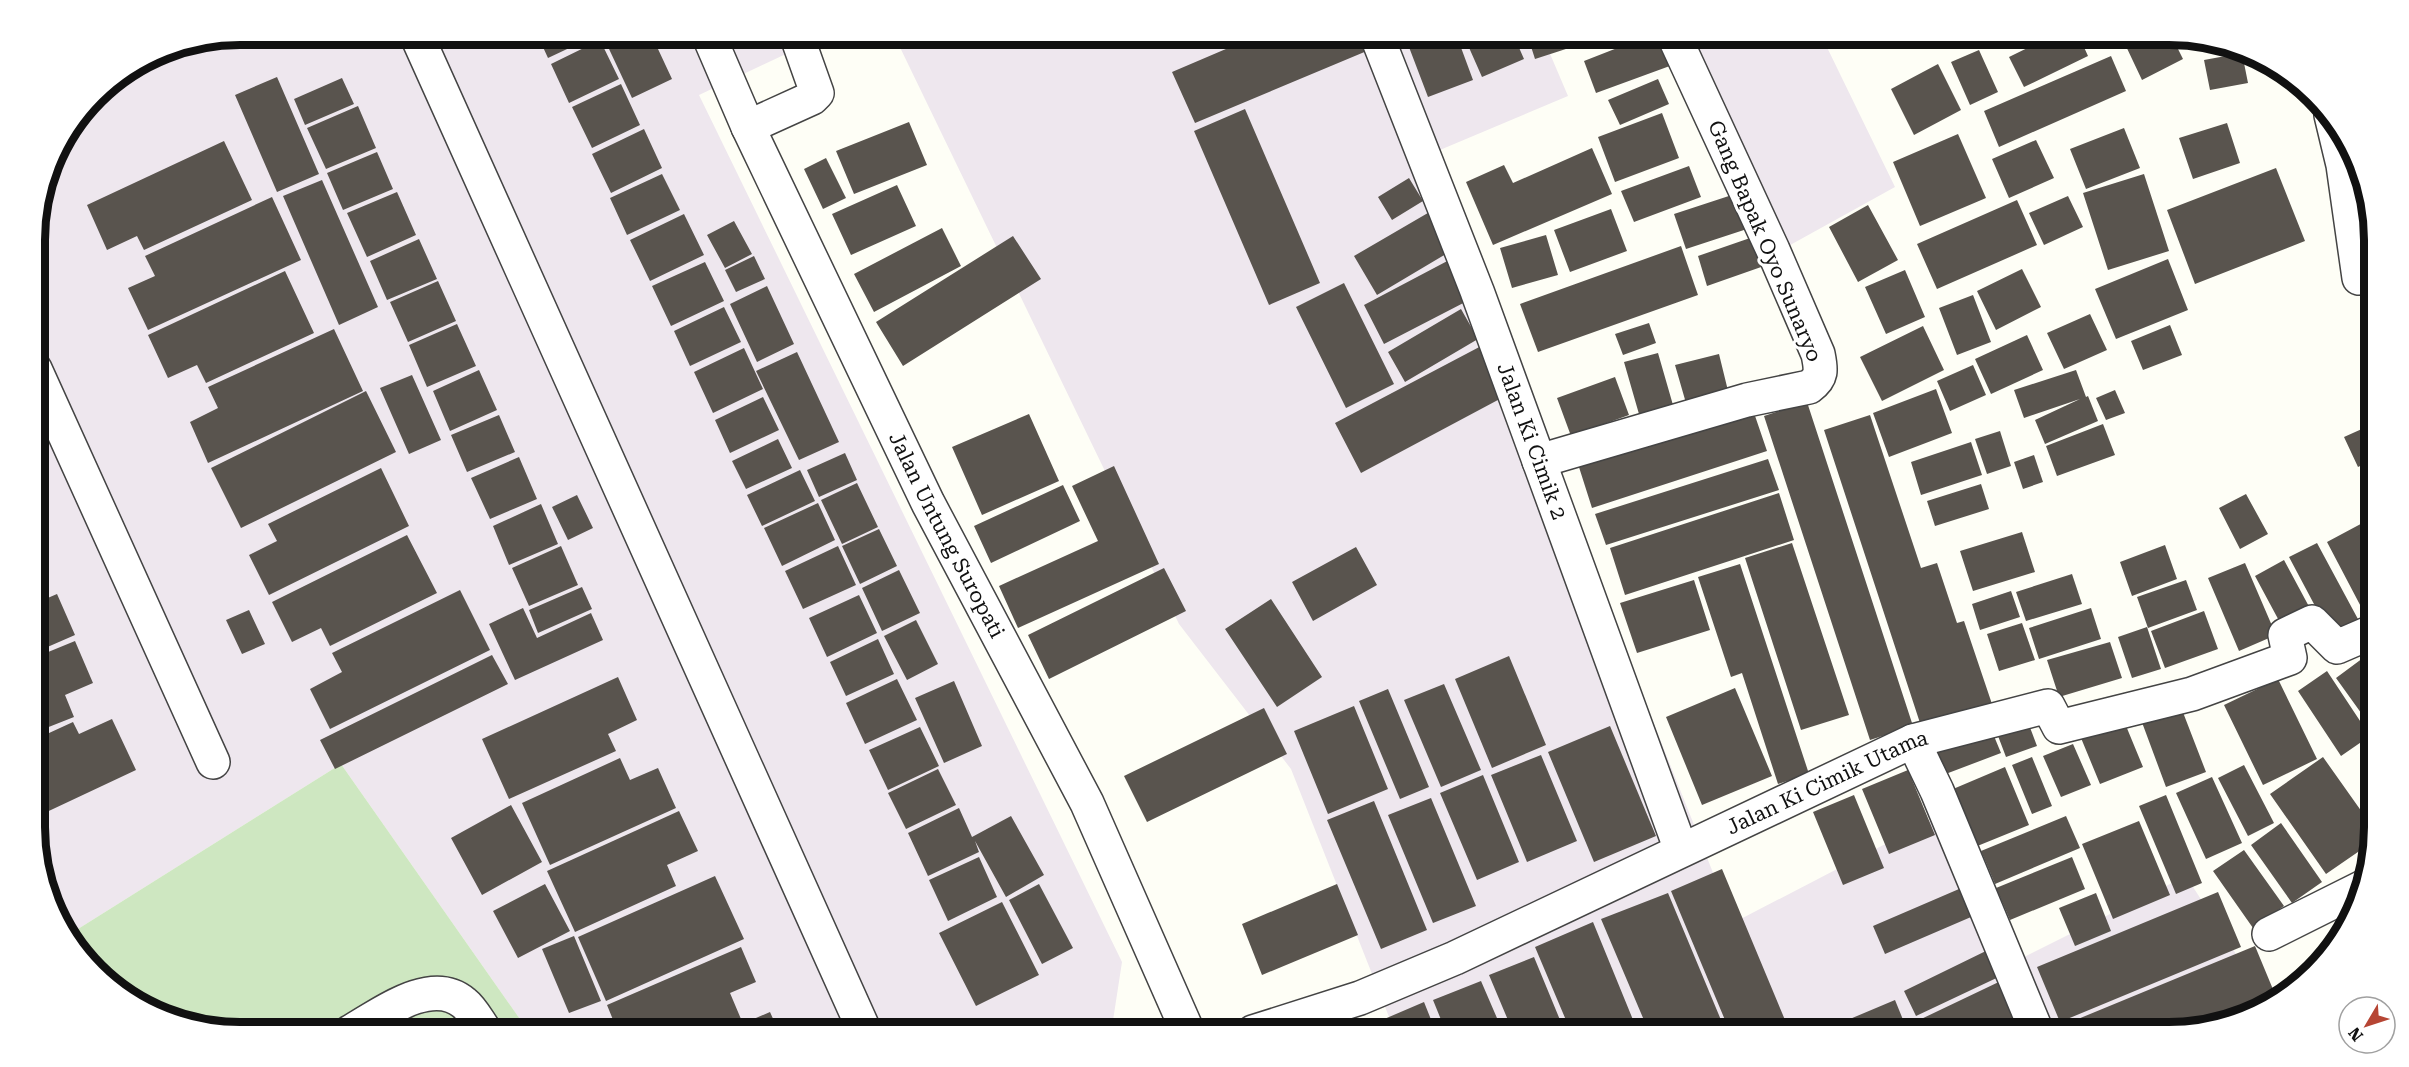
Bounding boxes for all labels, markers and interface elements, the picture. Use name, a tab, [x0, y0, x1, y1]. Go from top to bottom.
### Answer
street label: Gang Bapak Oyo Sunaryo	[1703, 117, 1827, 365]
street label: Jalan Ki Cimik 2	[1492, 360, 1571, 523]
street label: Jalan Untung Suropati	[884, 428, 1009, 642]
street label: Jalan Ki Cimik Utama	[1723, 726, 1931, 840]
north arrow	[2337, 995, 2397, 1055]
text: N	[2344, 1023, 2367, 1045]

